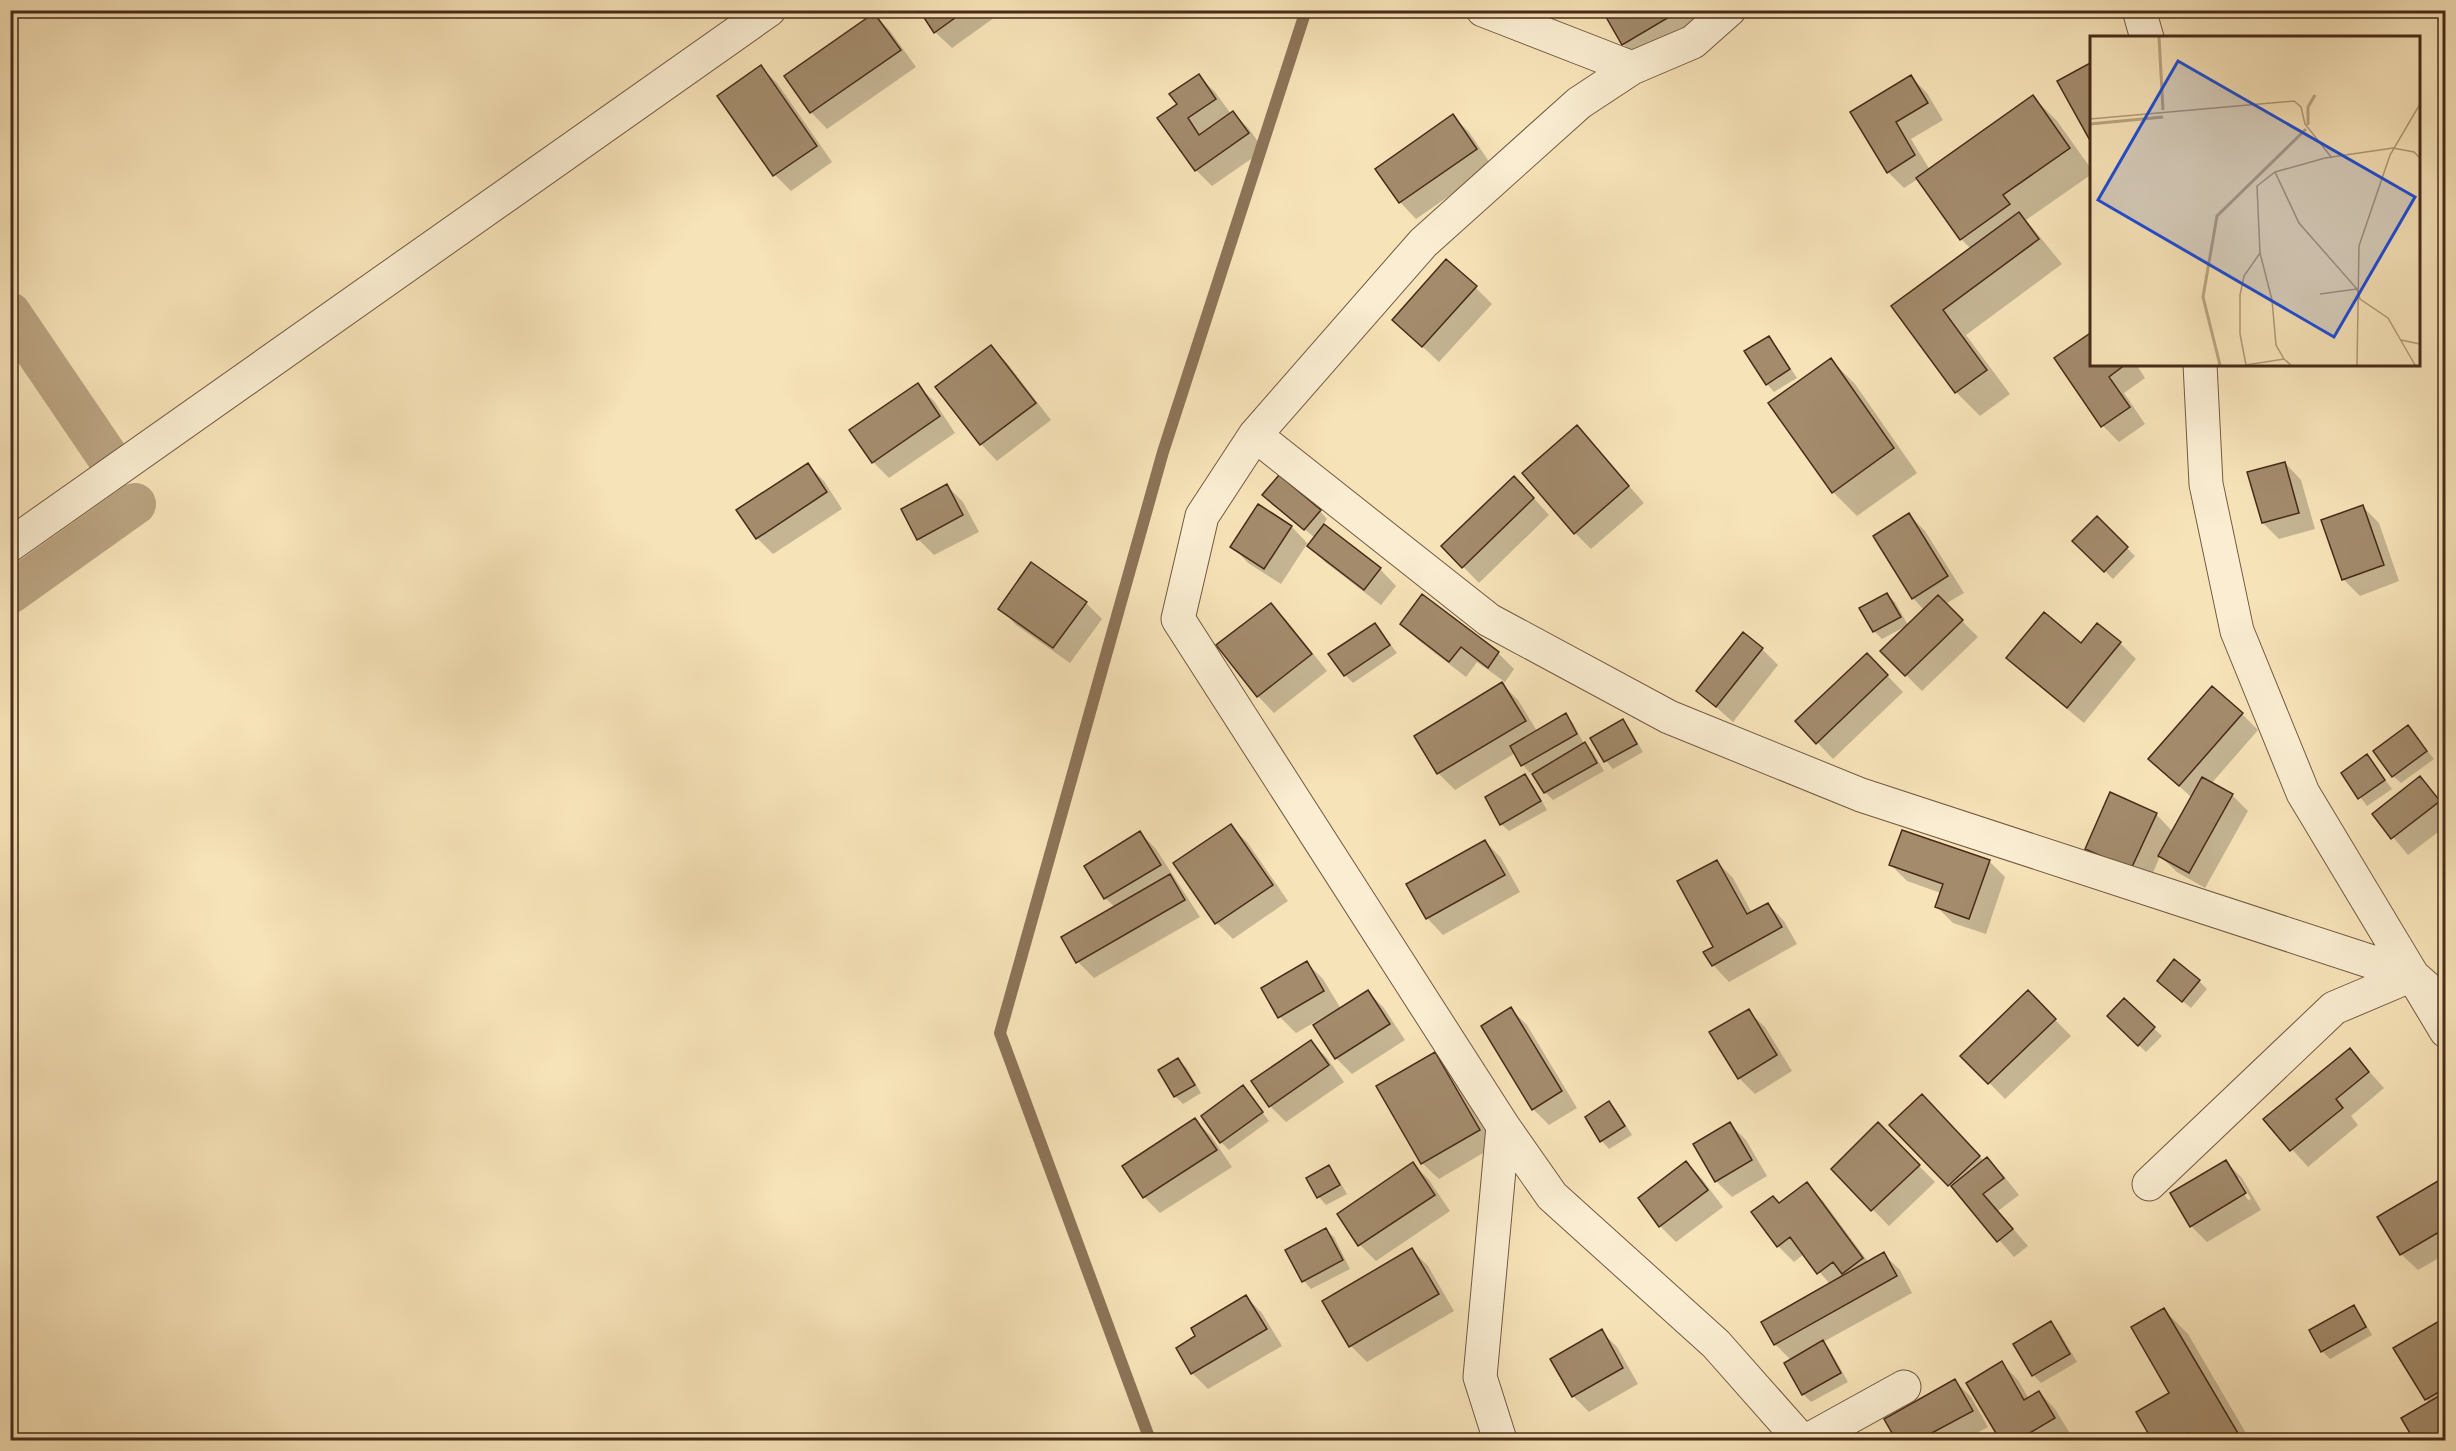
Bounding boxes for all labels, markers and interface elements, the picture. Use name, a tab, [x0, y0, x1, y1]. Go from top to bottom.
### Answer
inset map	[2090, 36, 2420, 366]

